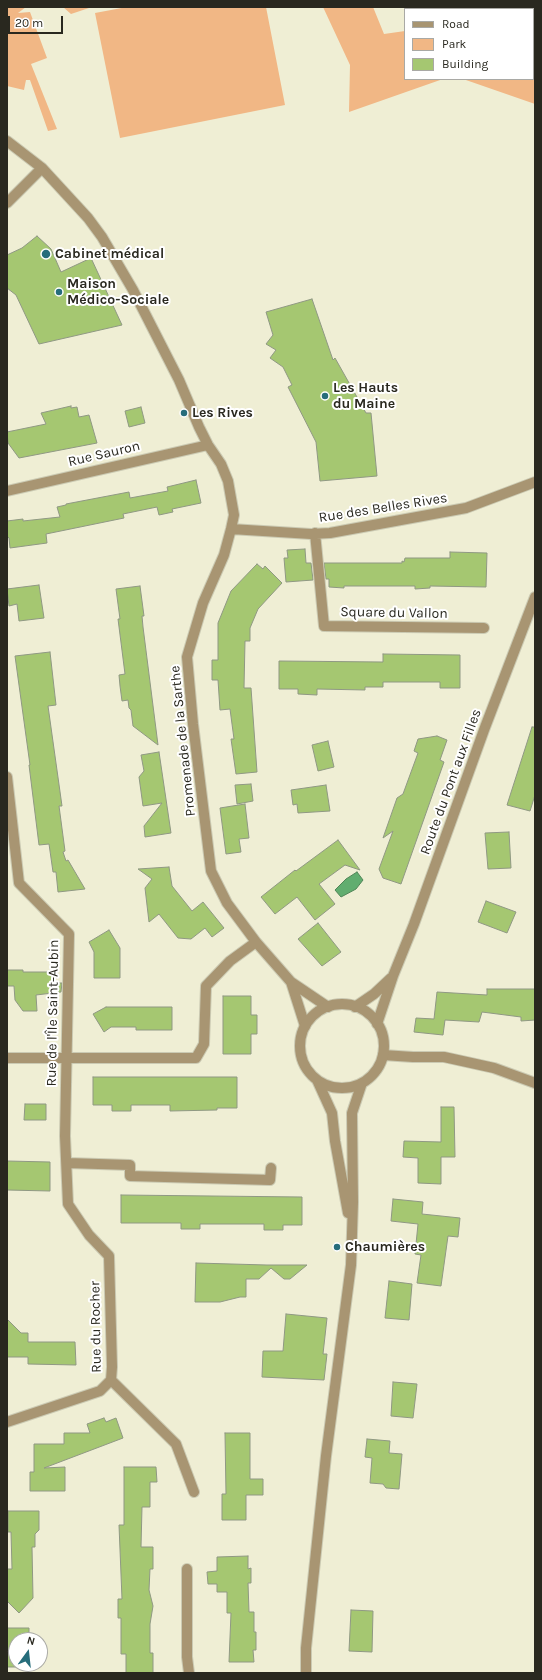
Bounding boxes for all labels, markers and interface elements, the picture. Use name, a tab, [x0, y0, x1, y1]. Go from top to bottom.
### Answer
scale bar	[10, 8, 65, 34]
legend	[404, 8, 534, 80]
text: 20 m	[15, 16, 43, 30]
text: Road	[442, 17, 470, 31]
text: Park	[442, 37, 466, 51]
text: Building	[442, 57, 488, 71]
place label: Cabinet médical	[55, 246, 164, 262]
marker: Cabinet médical	[40, 248, 52, 260]
place label: Maison Médico-Sociale	[67, 276, 169, 308]
marker: Maison Médico-Sociale	[54, 287, 64, 297]
place label: Les Hauts du Maine	[333, 380, 398, 412]
marker: Les Hauts du Maine	[320, 391, 330, 401]
place label: Les Rives	[192, 405, 253, 421]
marker: Les Rives	[179, 408, 189, 418]
street label: Rue Sauron	[66, 438, 142, 470]
street label: Rue des Belles Rives	[318, 490, 448, 526]
street label: Square du Vallon	[340, 604, 448, 622]
street label: Promenade de la Sarthe	[167, 665, 199, 817]
street label: Route du Pont aux Filles	[417, 707, 485, 857]
street label: Rue de l'Île Saint-Aubin	[43, 939, 63, 1087]
place label: Chaumières	[345, 1239, 425, 1255]
marker: Chaumières	[332, 1242, 342, 1252]
street label: Rue du Rocher	[87, 1281, 105, 1373]
north arrow	[8, 1632, 48, 1672]
text: N	[25, 1634, 36, 1648]

